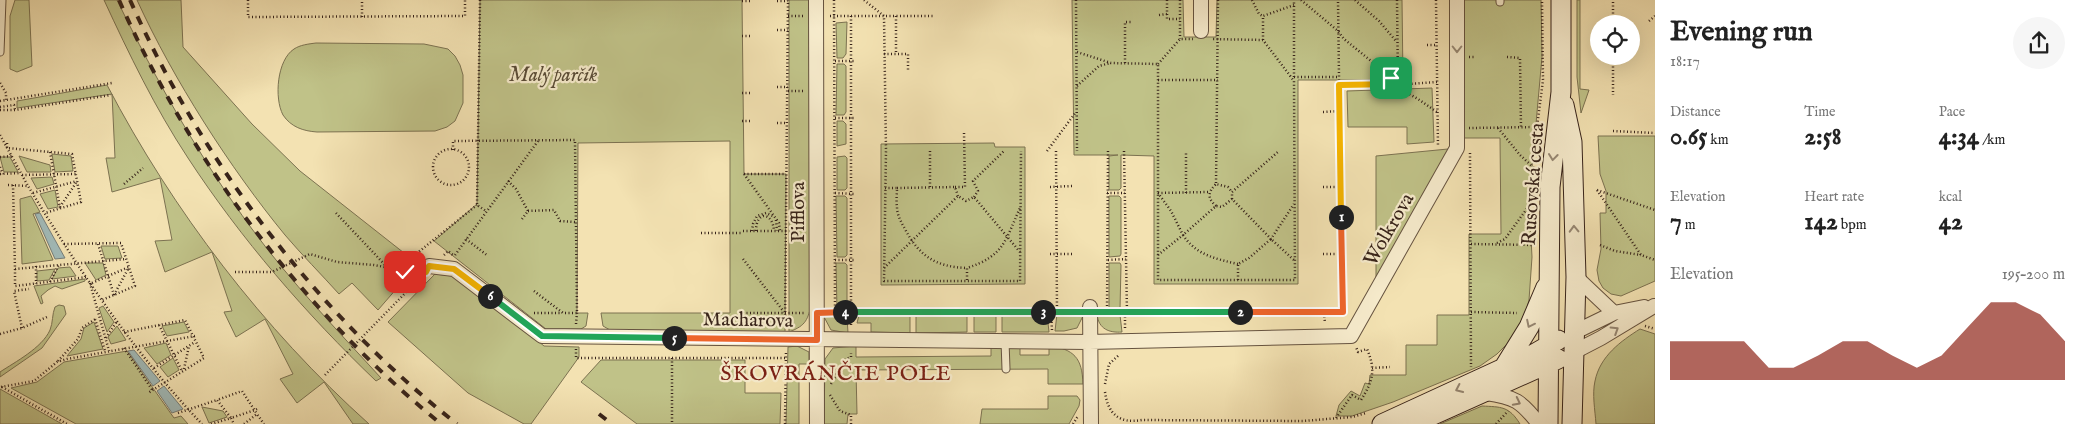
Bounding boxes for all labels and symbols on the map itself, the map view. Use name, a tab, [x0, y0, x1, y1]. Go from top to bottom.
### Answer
one-way arrow	[1452, 45, 1462, 53]
pin	[1370, 57, 1412, 99]
park label: Malý parčík	[509, 63, 597, 88]
street label: Rusovská cesta	[1517, 122, 1550, 246]
one-way arrow	[1548, 153, 1559, 161]
street label: Pifflova	[786, 181, 811, 242]
street label: Wolkrova	[1358, 188, 1420, 271]
pin: 1	[1328, 204, 1354, 230]
one-way arrow	[1569, 225, 1579, 232]
pin	[384, 251, 426, 293]
pin: 6	[478, 284, 502, 308]
pin: 4	[832, 300, 858, 324]
pin: 3	[1030, 300, 1056, 324]
pin: 2	[1228, 300, 1252, 324]
street label: Macharova	[702, 307, 794, 334]
one-way arrow	[1526, 319, 1536, 328]
pin: 5	[662, 326, 686, 350]
one-way arrow	[1609, 326, 1618, 336]
district label: ŠKOVRÁNČIE POLE	[720, 360, 952, 388]
one-way arrow	[1455, 383, 1464, 393]
one-way arrow	[1512, 396, 1521, 406]

